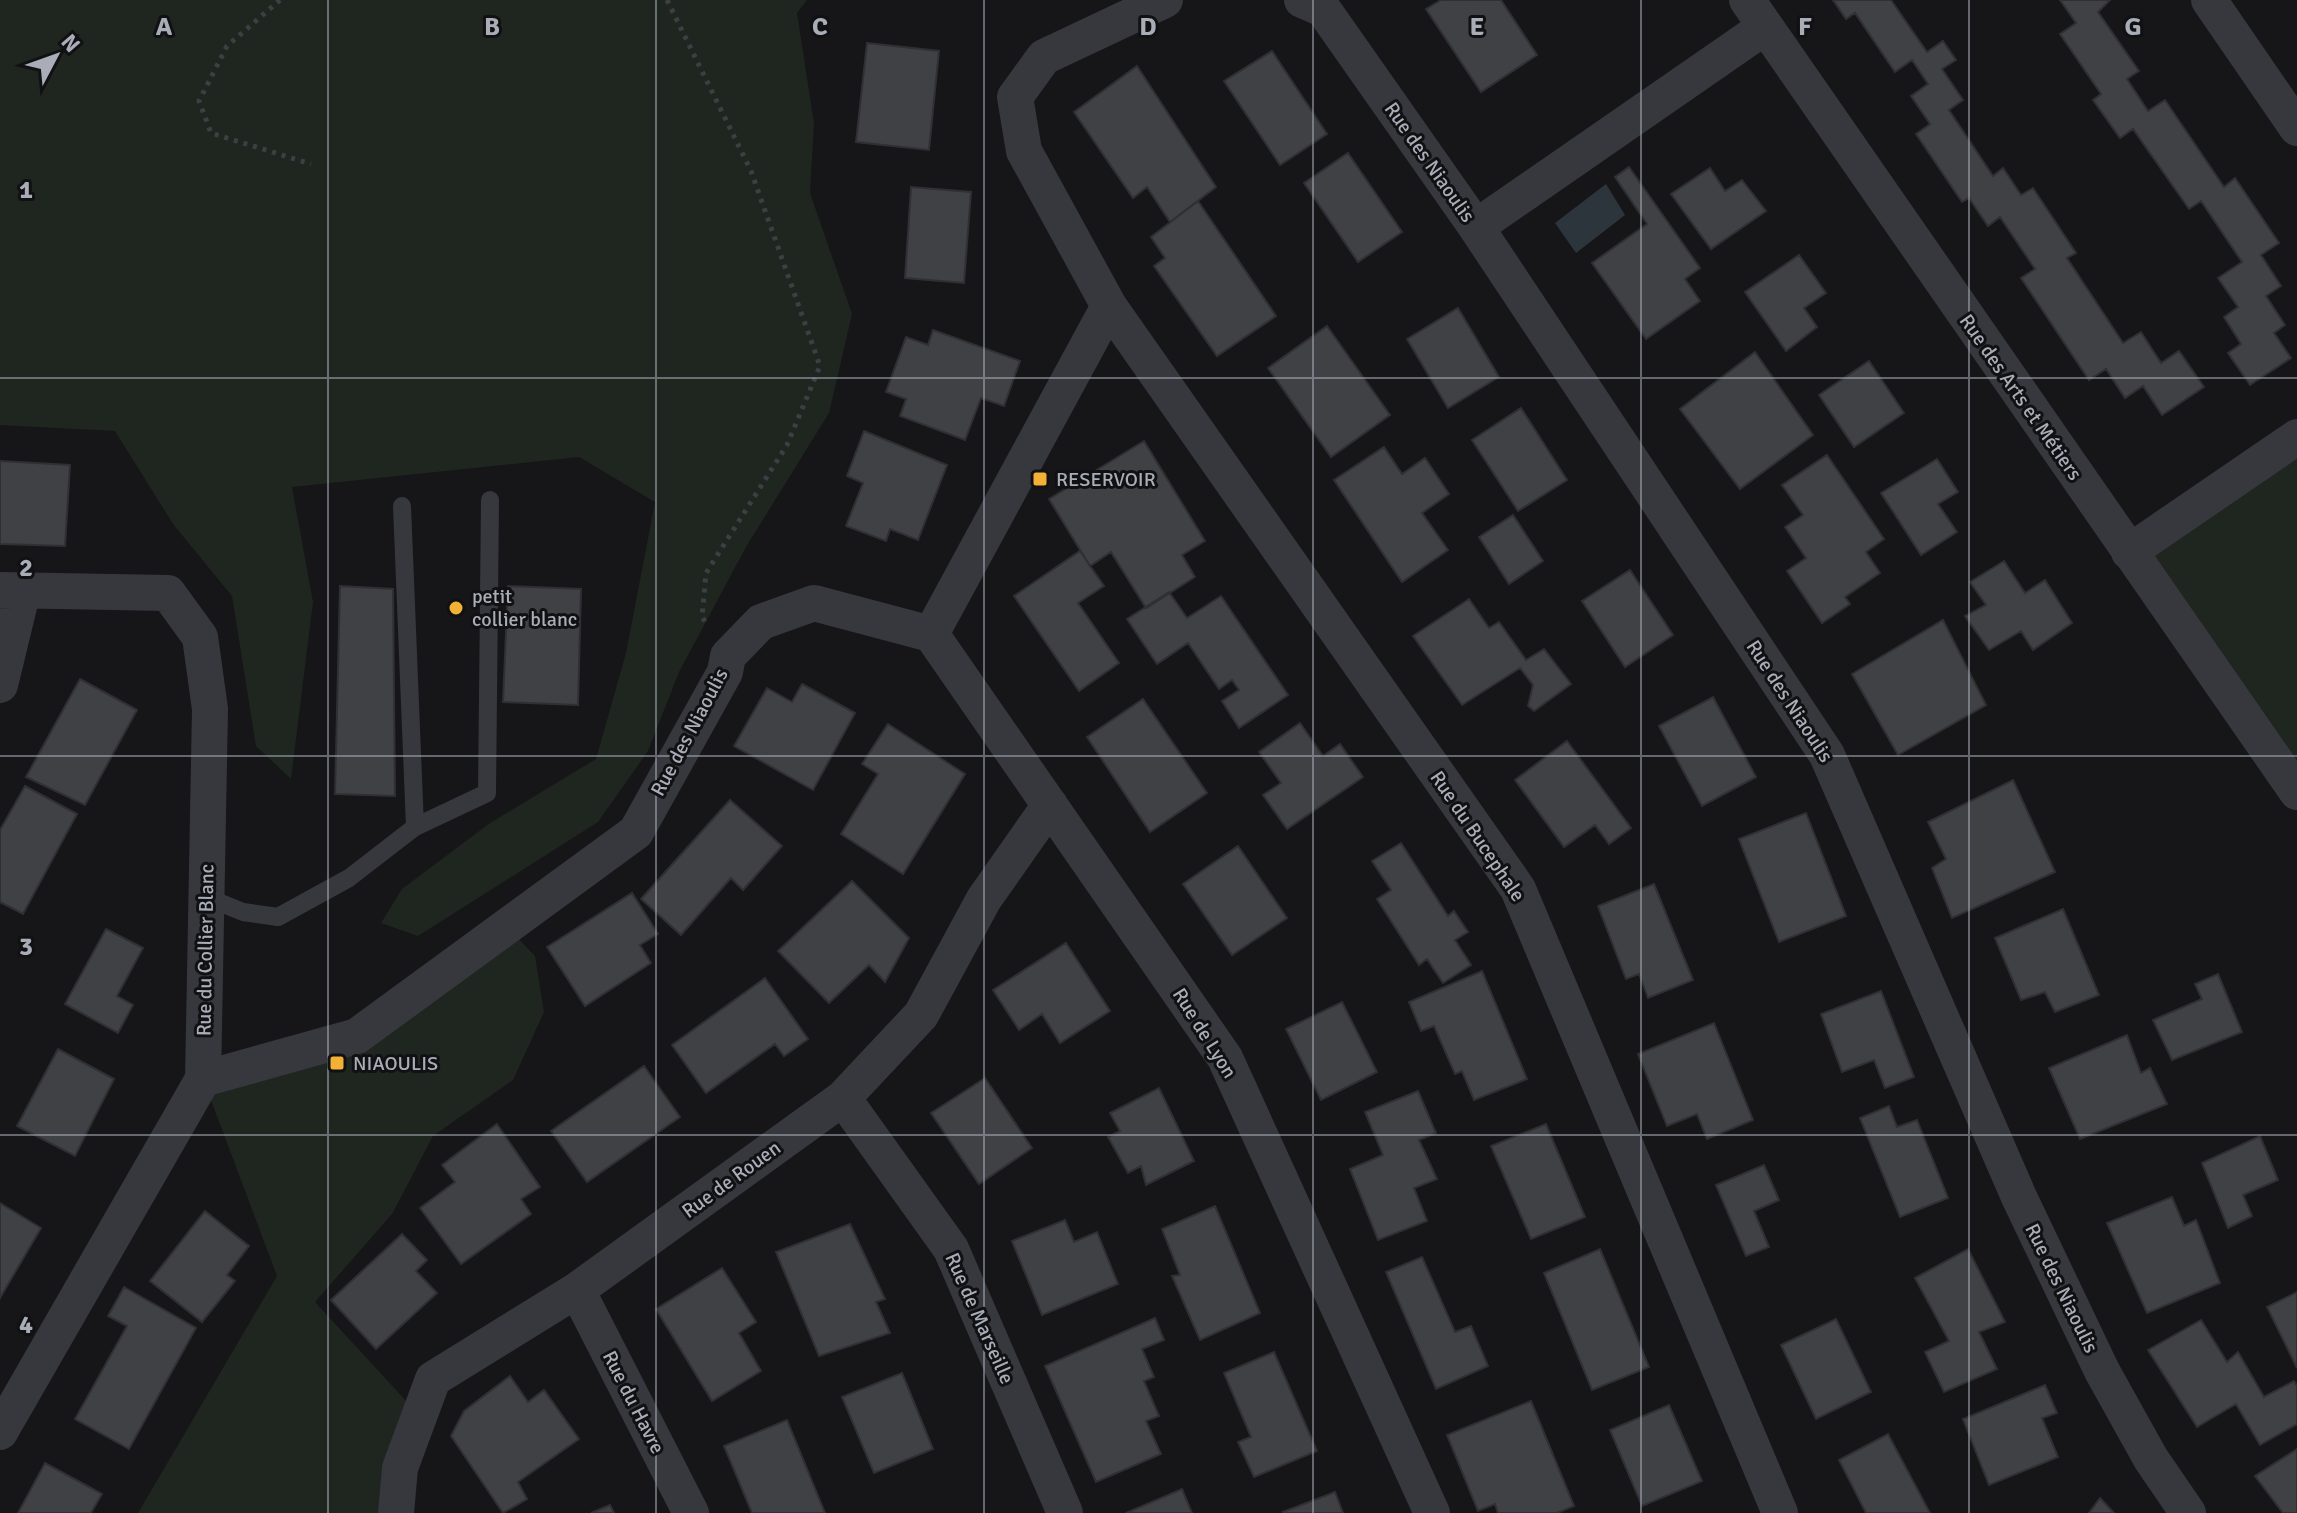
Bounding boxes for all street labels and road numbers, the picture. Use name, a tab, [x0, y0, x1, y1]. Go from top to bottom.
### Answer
street label: Rue des Niaoulis	[1379, 97, 1480, 227]
street label: Rue des Arts et Métiers	[1954, 309, 2087, 485]
street label: Rue des Niaoulis	[1741, 635, 1839, 767]
street label: Rue des Niaoulis	[645, 664, 734, 800]
street label: Rue du Bucephale	[1425, 766, 1531, 906]
street label: Rue du Collier Blanc	[191, 864, 220, 1036]
street label: Rue de Lyon	[1167, 983, 1242, 1083]
street label: Rue de Rouen	[677, 1135, 786, 1224]
street label: Rue des Niaoulis	[2019, 1219, 2104, 1357]
street label: Rue de Marseille	[939, 1249, 1020, 1388]
street label: Rue du Havre	[597, 1347, 670, 1458]

